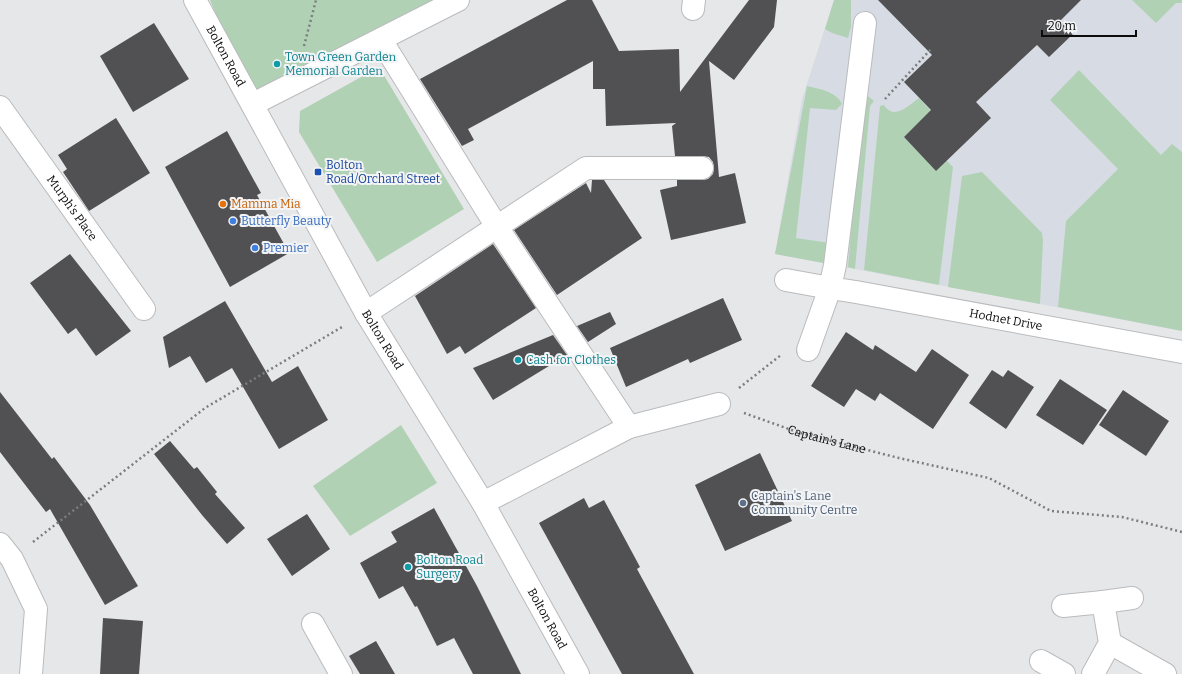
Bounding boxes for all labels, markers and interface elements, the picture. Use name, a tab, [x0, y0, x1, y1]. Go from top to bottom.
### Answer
scale bar	[1042, 12, 1136, 38]
text: 20 m	[1048, 19, 1077, 33]
street label: Bolton Road	[203, 23, 248, 89]
place label: Town Green Garden Memorial Garden	[285, 50, 397, 78]
marker: Town Green Garden Memorial Garden	[272, 59, 282, 69]
place label: Bolton Road/Orchard Street	[326, 158, 441, 186]
marker: Bolton Road/Orchard Street	[313, 167, 323, 177]
street label: Murph's Place	[44, 173, 100, 243]
place label: Mamma Mia	[231, 197, 301, 211]
marker: Mamma Mia	[218, 199, 228, 209]
place label: Butterfly Beauty	[241, 214, 332, 228]
marker: Butterfly Beauty	[228, 216, 238, 226]
place label: Premier	[263, 241, 309, 255]
marker: Premier	[250, 243, 260, 253]
street label: Hodnet Drive	[968, 306, 1043, 333]
street label: Bolton Road	[359, 307, 406, 372]
place label: Cash for Clothes	[526, 353, 616, 367]
marker: Cash for Clothes	[513, 355, 523, 365]
street label: Captain's Lane	[786, 422, 867, 456]
place label: Captain's Lane Community Centre	[751, 489, 857, 517]
marker: Captain's Lane Community Centre	[738, 498, 748, 508]
place label: Bolton Road Surgery	[416, 553, 483, 581]
marker: Bolton Road Surgery	[403, 562, 413, 572]
street label: Bolton Road	[525, 586, 570, 651]

